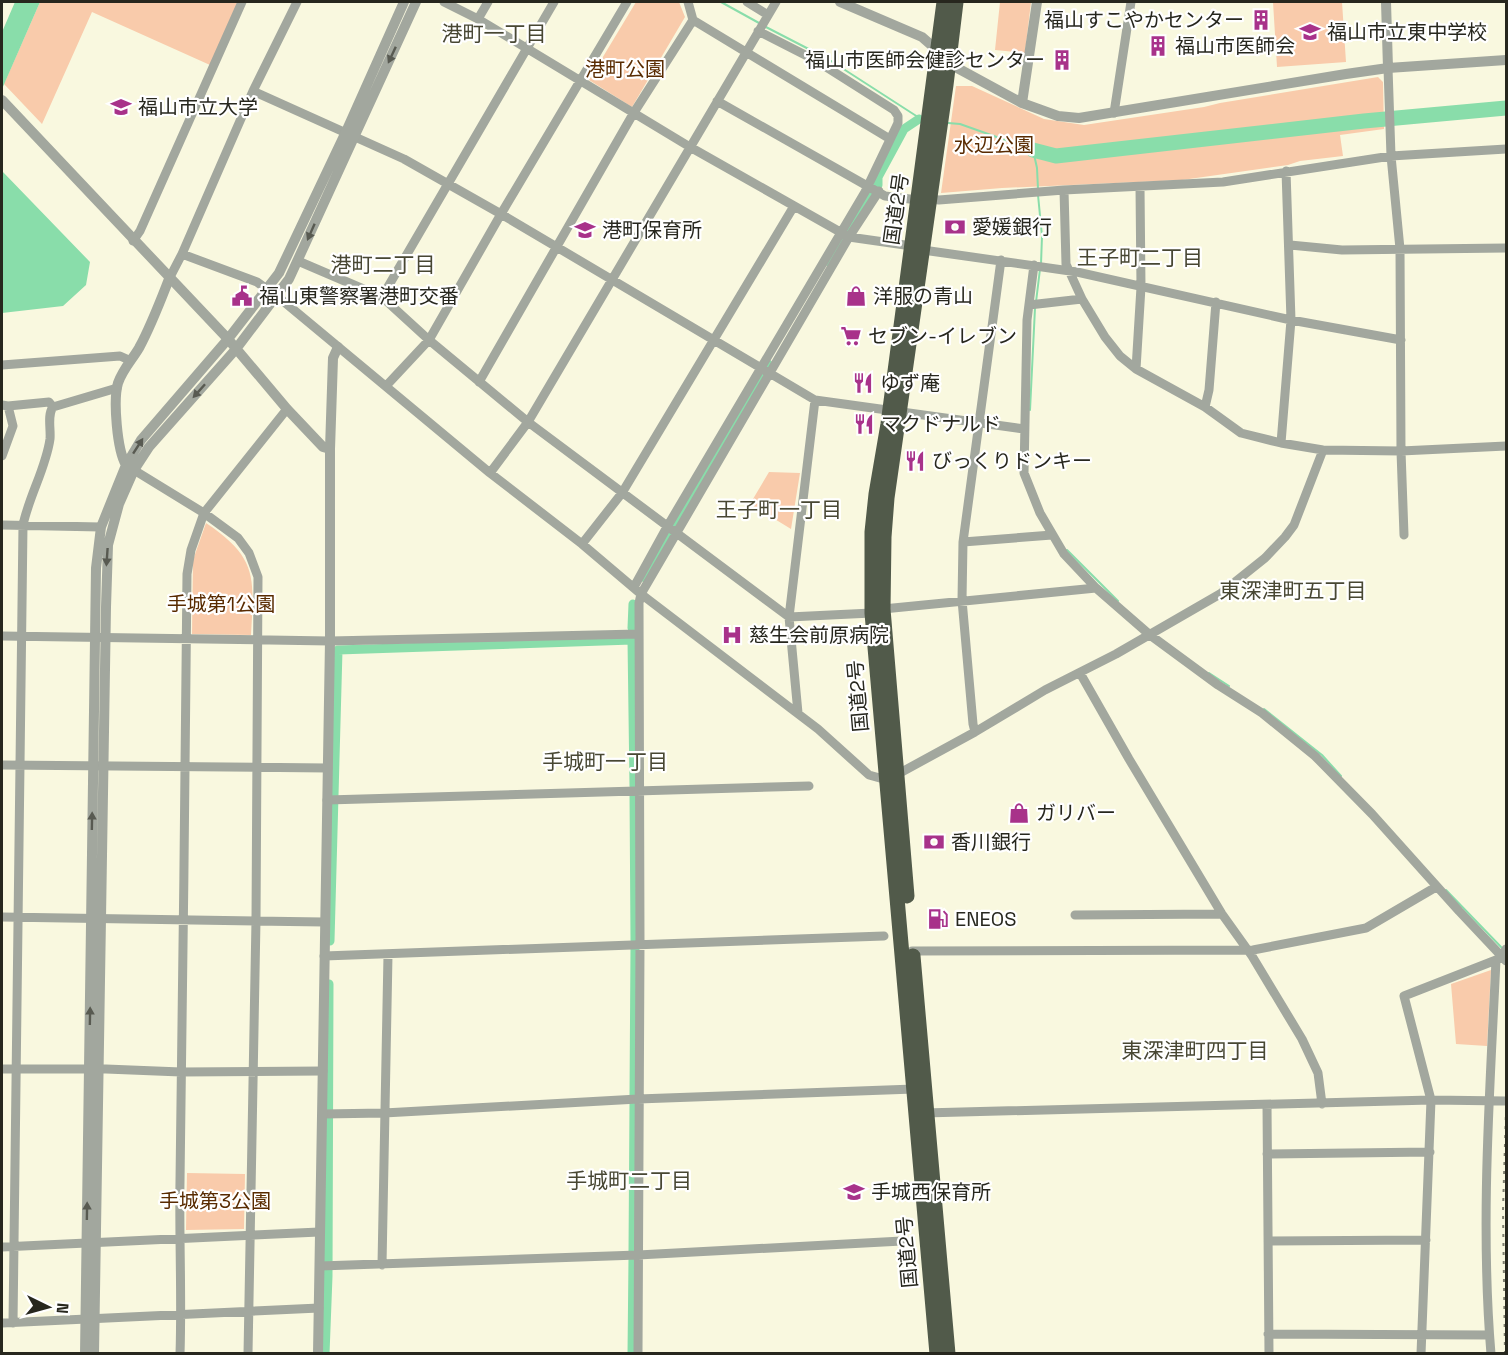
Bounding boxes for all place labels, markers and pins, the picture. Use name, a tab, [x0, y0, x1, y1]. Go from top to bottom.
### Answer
place label: 福山すこやかセンター	[1044, 7, 1244, 33]
building icon: 福山すこやかセンター	[1249, 8, 1273, 32]
place label: 福山市立東中学校	[1327, 19, 1487, 45]
school or university icon: 福山市立東中学校	[1298, 20, 1322, 44]
place label: 福山市医師会	[1175, 33, 1295, 59]
building icon: 福山市医師会	[1146, 34, 1170, 58]
place label: 福山市医師会健診センター	[805, 47, 1045, 73]
building icon: 福山市医師会健診センター	[1050, 48, 1074, 72]
place label: 福山市立大学	[138, 94, 258, 120]
school or university icon: 福山市立大学	[109, 95, 133, 119]
place label: 愛媛銀行	[972, 214, 1052, 240]
bank icon: 愛媛銀行	[943, 215, 967, 239]
place label: 港町保育所	[602, 217, 702, 243]
school or university icon: 港町保育所	[573, 218, 597, 242]
place label: 福山東警察署港町交番	[259, 283, 459, 309]
place label: 洋服の青山	[873, 283, 973, 309]
public building icon: 福山東警察署港町交番	[230, 284, 254, 308]
shop icon: 洋服の青山	[844, 284, 868, 308]
place label: セブン-イレブン	[868, 323, 1017, 349]
supermarket icon: セブン-イレブン	[839, 324, 863, 348]
place label: ゆず庵	[880, 370, 940, 396]
restaurant icon: ゆず庵	[851, 371, 875, 395]
place label: マクドナルド	[881, 411, 1001, 437]
restaurant icon: マクドナルド	[852, 412, 876, 436]
place label: びっくりドンキー	[932, 448, 1092, 474]
restaurant icon: びっくりドンキー	[903, 449, 927, 473]
place label: 慈生会前原病院	[749, 622, 889, 648]
hospital icon: 慈生会前原病院	[720, 623, 744, 647]
place label: ガリバー	[1036, 800, 1116, 826]
shop icon: ガリバー	[1007, 801, 1031, 825]
place label: 香川銀行	[951, 829, 1031, 855]
bank icon: 香川銀行	[922, 830, 946, 854]
place label: ENEOS	[955, 906, 1016, 932]
fuel station icon: ENEOS	[926, 907, 950, 931]
place label: 手城西保育所	[871, 1179, 991, 1205]
school or university icon: 手城西保育所	[842, 1180, 866, 1204]

